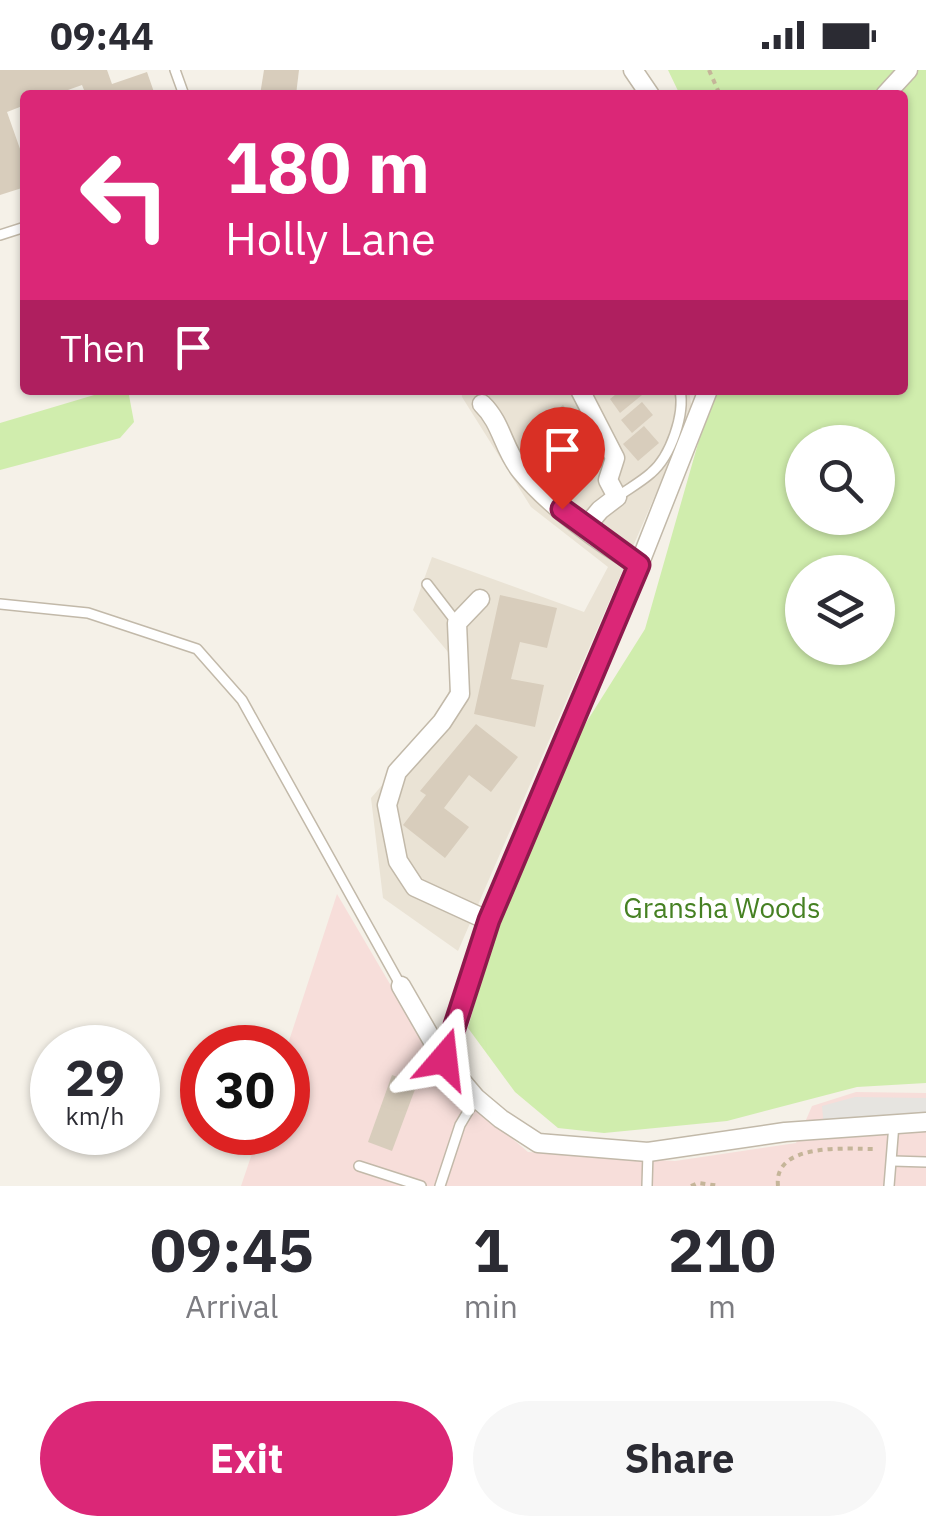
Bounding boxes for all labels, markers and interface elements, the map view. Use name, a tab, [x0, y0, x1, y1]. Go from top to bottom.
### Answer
text: 09:44	[50, 11, 154, 60]
text: 180 m	[225, 121, 430, 212]
icon: left	[60, 130, 190, 260]
text: Holly Lane	[225, 209, 436, 267]
icon: arrive	[166, 320, 221, 375]
text: Then	[60, 323, 146, 372]
pin	[520, 407, 605, 510]
icon: arrive	[535, 422, 590, 477]
map controls	[785, 425, 895, 665]
button: search	[785, 425, 895, 535]
button: layers	[785, 555, 895, 665]
park label: Gransha Woods	[623, 889, 821, 926]
position arrow	[392, 1007, 496, 1111]
speed limit sign: 30	[180, 1025, 310, 1155]
text: 29	[65, 1045, 125, 1110]
text: km/h	[66, 1099, 124, 1132]
text: 09:45	[150, 1210, 314, 1289]
text: 1	[473, 1210, 509, 1289]
text: 210	[668, 1210, 776, 1289]
text: Arrival	[185, 1285, 279, 1327]
text: min	[464, 1285, 518, 1327]
text: m	[708, 1285, 736, 1327]
button: Exit	[40, 1401, 453, 1516]
button: Share	[473, 1401, 886, 1516]

